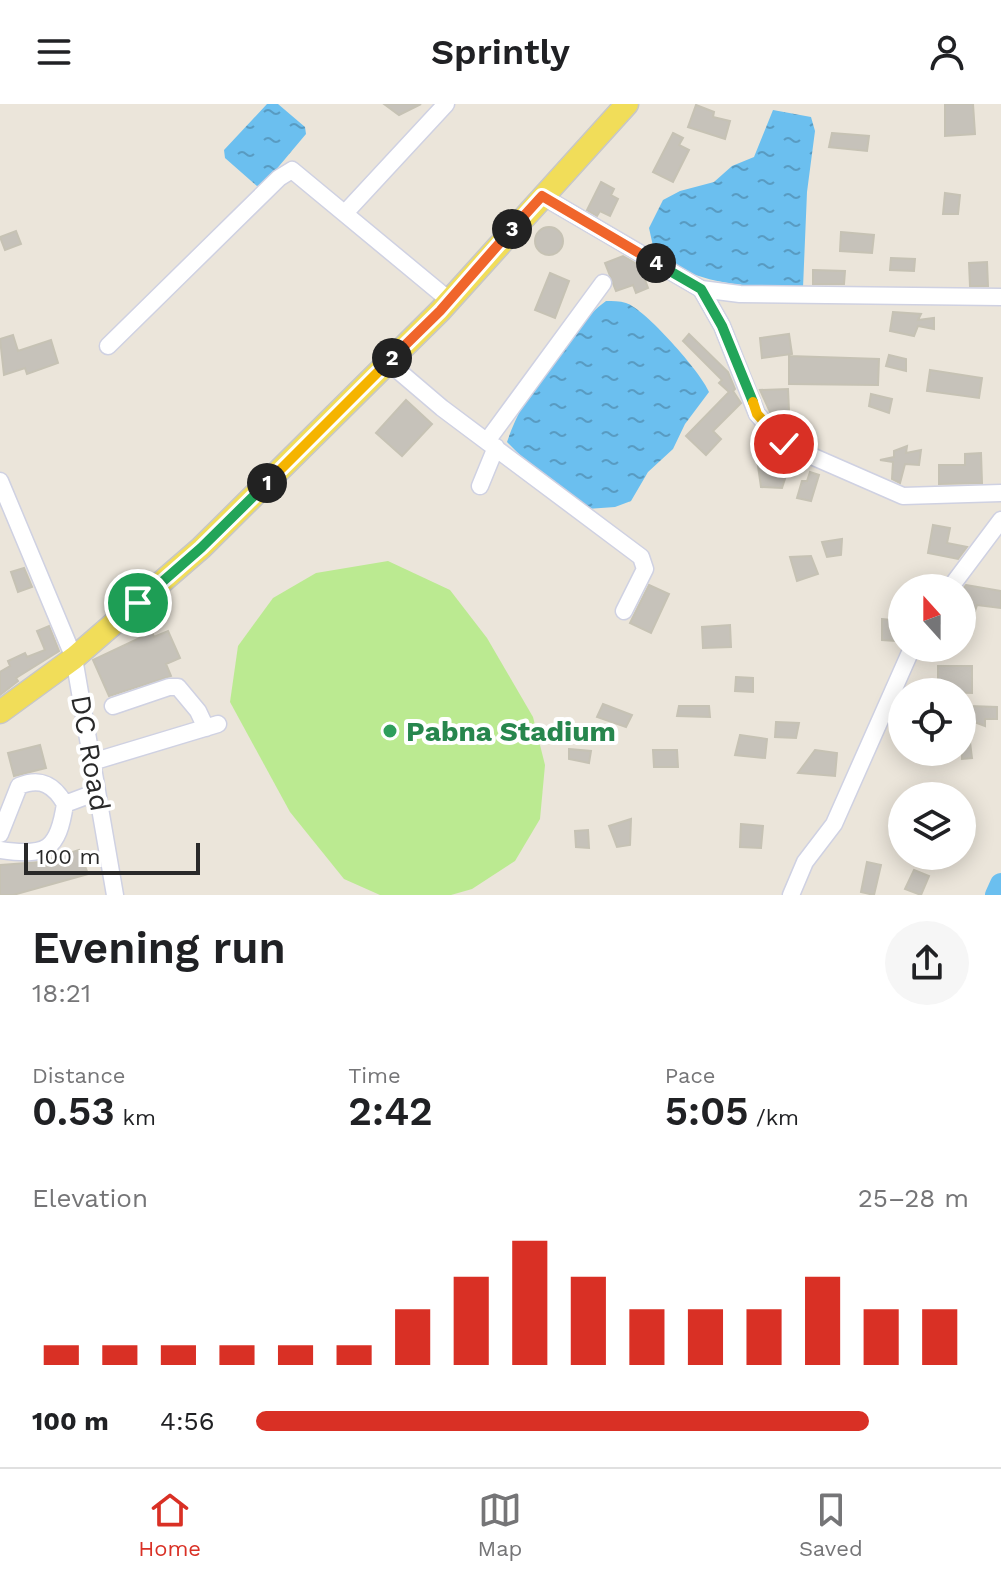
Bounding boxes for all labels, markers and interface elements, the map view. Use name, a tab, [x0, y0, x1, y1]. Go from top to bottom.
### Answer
icon: menu	[32, 30, 76, 74]
icon: person	[925, 30, 969, 74]
text: Sprintly	[431, 31, 570, 73]
pin: 3	[492, 209, 532, 249]
text: 3	[505, 216, 519, 241]
pin: 4	[636, 243, 676, 283]
text: 4	[649, 250, 663, 275]
pin: 2	[372, 338, 412, 378]
text: 2	[385, 345, 399, 370]
pin	[750, 410, 818, 478]
icon: check	[762, 422, 806, 466]
pin: 1	[247, 463, 287, 503]
text: 1	[262, 470, 272, 495]
pin	[104, 569, 172, 637]
north arrow	[888, 574, 976, 662]
map controls	[888, 574, 976, 870]
icon: arrive	[116, 581, 160, 625]
button: locate	[888, 678, 976, 766]
street label: DC Road	[64, 692, 117, 814]
place label: Pabna Stadium	[406, 715, 616, 748]
marker: Pabna Stadium	[381, 722, 399, 740]
button: layers	[888, 782, 976, 870]
scale bar	[24, 839, 200, 875]
text: 100 m	[36, 844, 100, 869]
button: share	[885, 921, 969, 1005]
text: Evening run	[32, 922, 286, 974]
text: 18:21	[32, 978, 91, 1008]
text: Distance	[32, 1063, 126, 1088]
text: Time	[348, 1063, 401, 1088]
text: Pace	[665, 1063, 716, 1088]
text: 0.53	[32, 1088, 115, 1135]
text: 2:42	[348, 1088, 433, 1135]
text: 5:05	[665, 1088, 749, 1135]
text: km	[115, 1105, 156, 1130]
text: /km	[749, 1105, 799, 1130]
text: Elevation	[32, 1183, 148, 1213]
text: 25–28 m	[858, 1183, 969, 1213]
text: 100 m	[32, 1406, 109, 1436]
text: 4:56	[160, 1406, 215, 1436]
tab: Home	[138, 1488, 201, 1561]
tab: Map	[478, 1488, 522, 1561]
tab: Saved	[799, 1488, 863, 1561]

